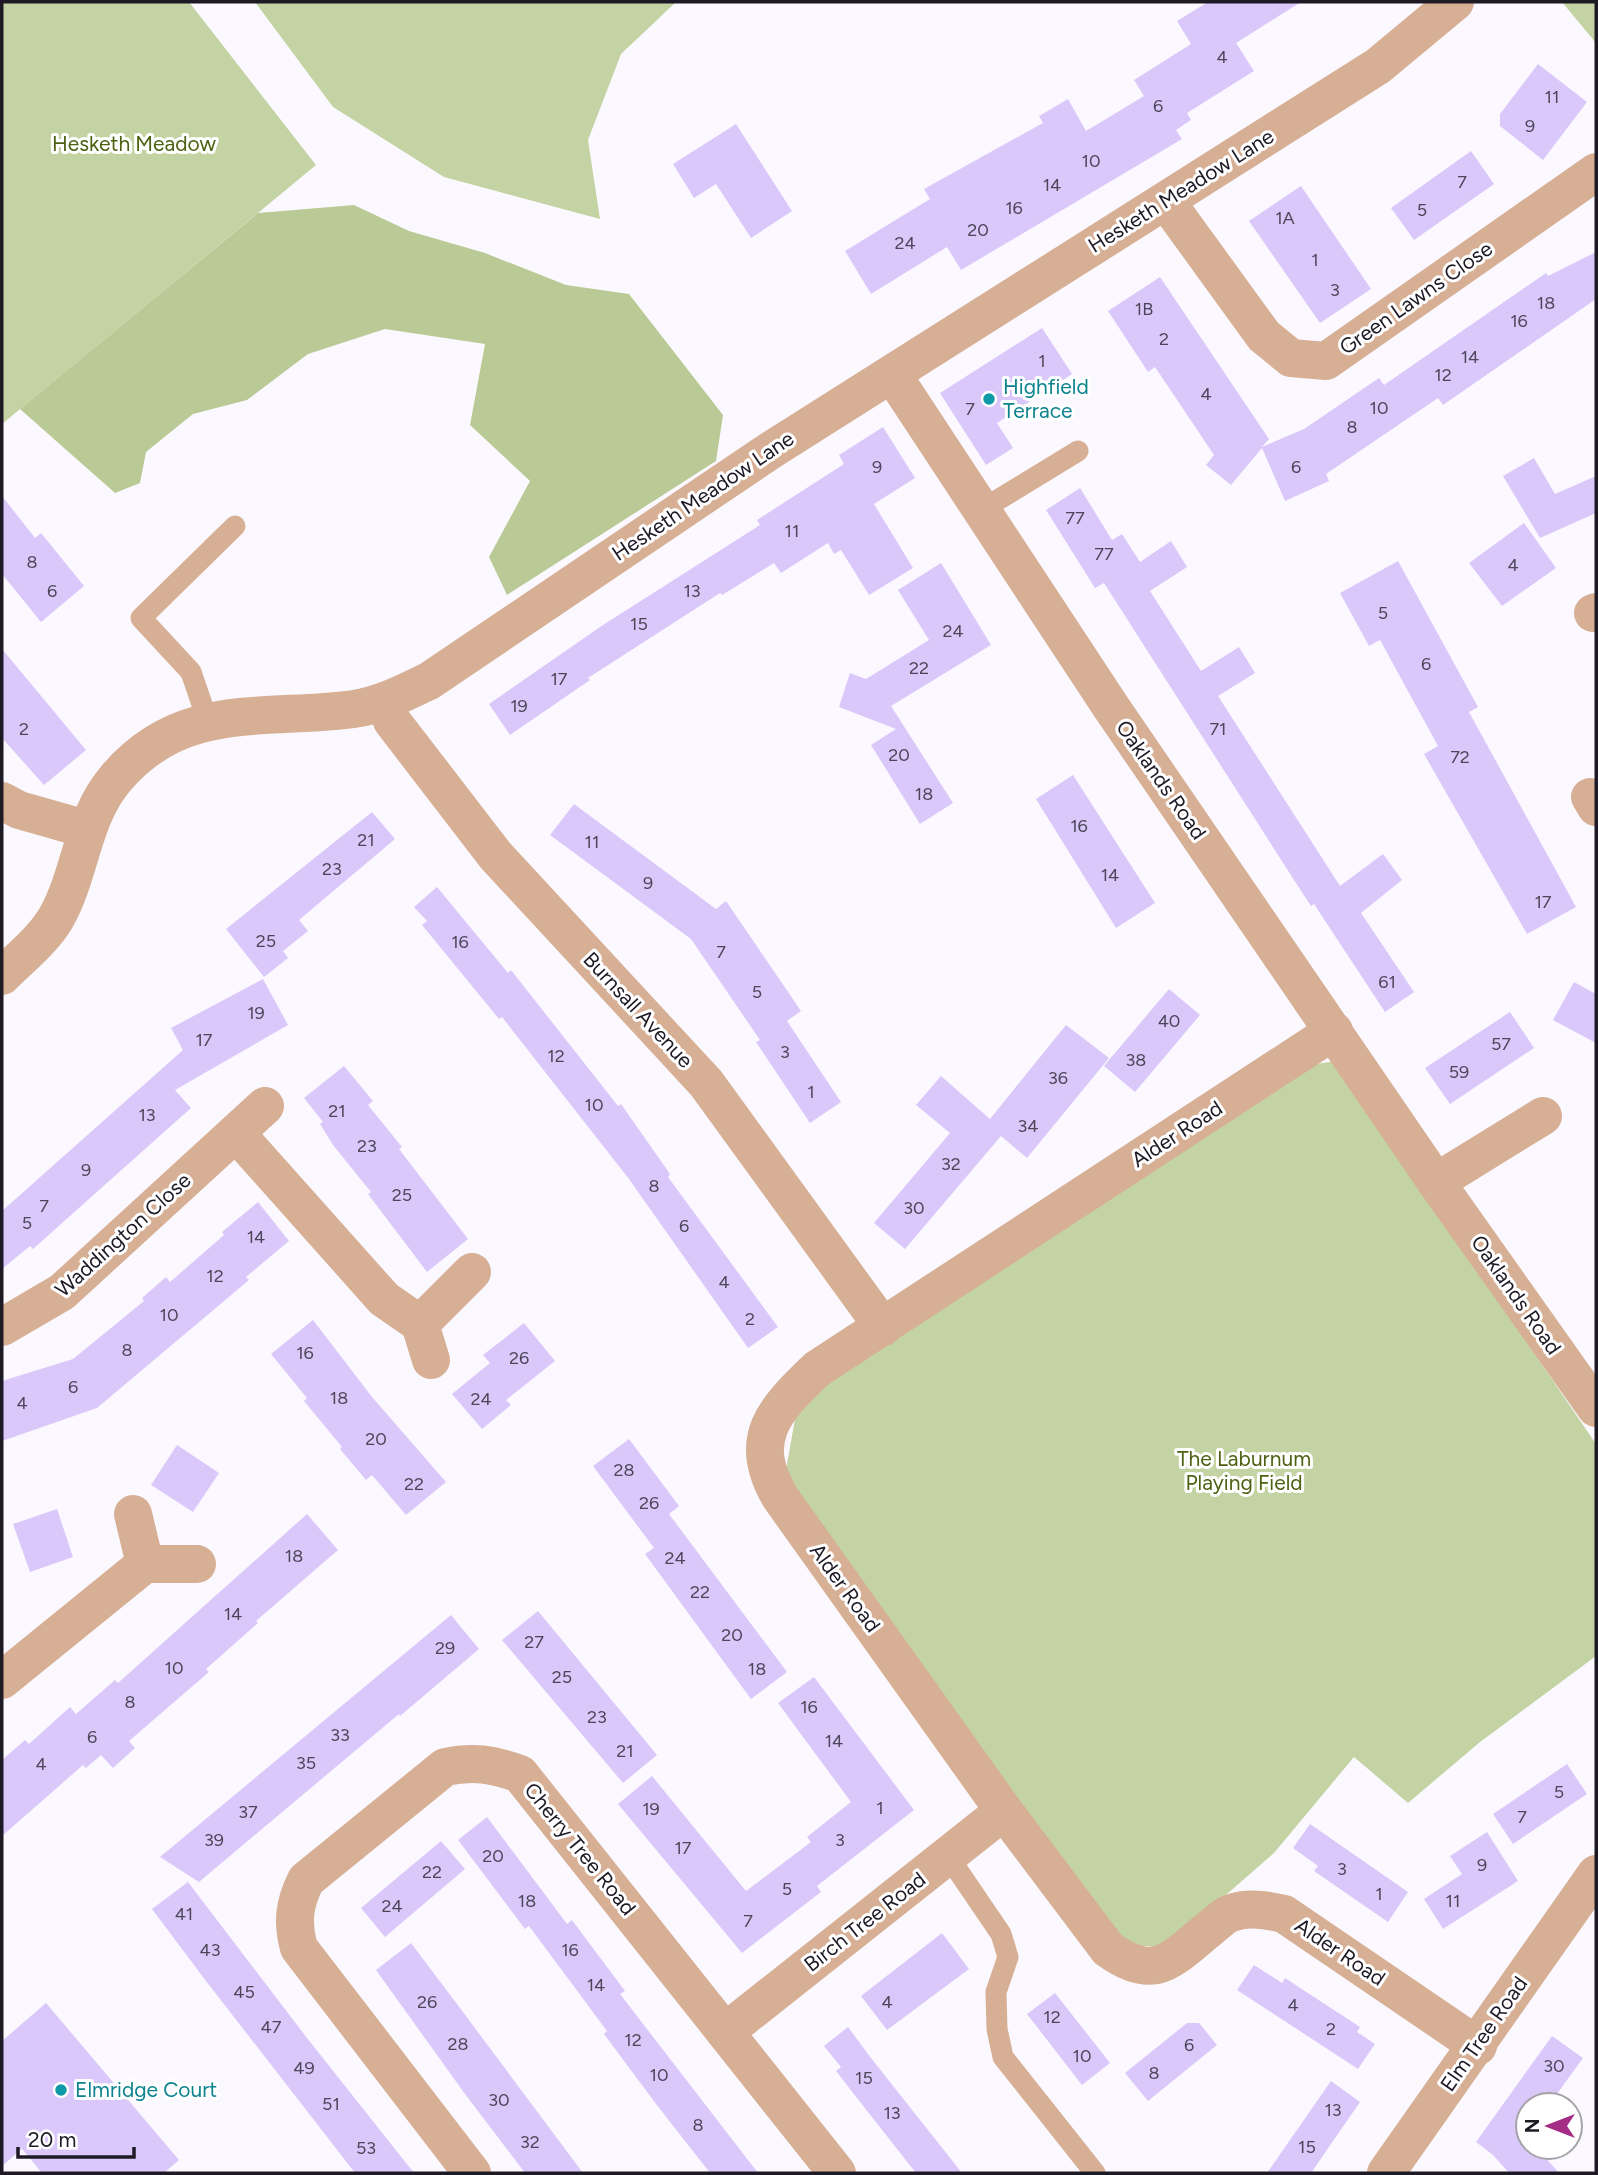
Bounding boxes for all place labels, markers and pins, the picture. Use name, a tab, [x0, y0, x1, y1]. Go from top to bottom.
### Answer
place label: Highfield Terrace	[1003, 374, 1089, 423]
marker: Highfield Terrace	[981, 391, 997, 407]
place label: Elmridge Court	[75, 2077, 217, 2102]
marker: Elmridge Court	[53, 2082, 69, 2098]

